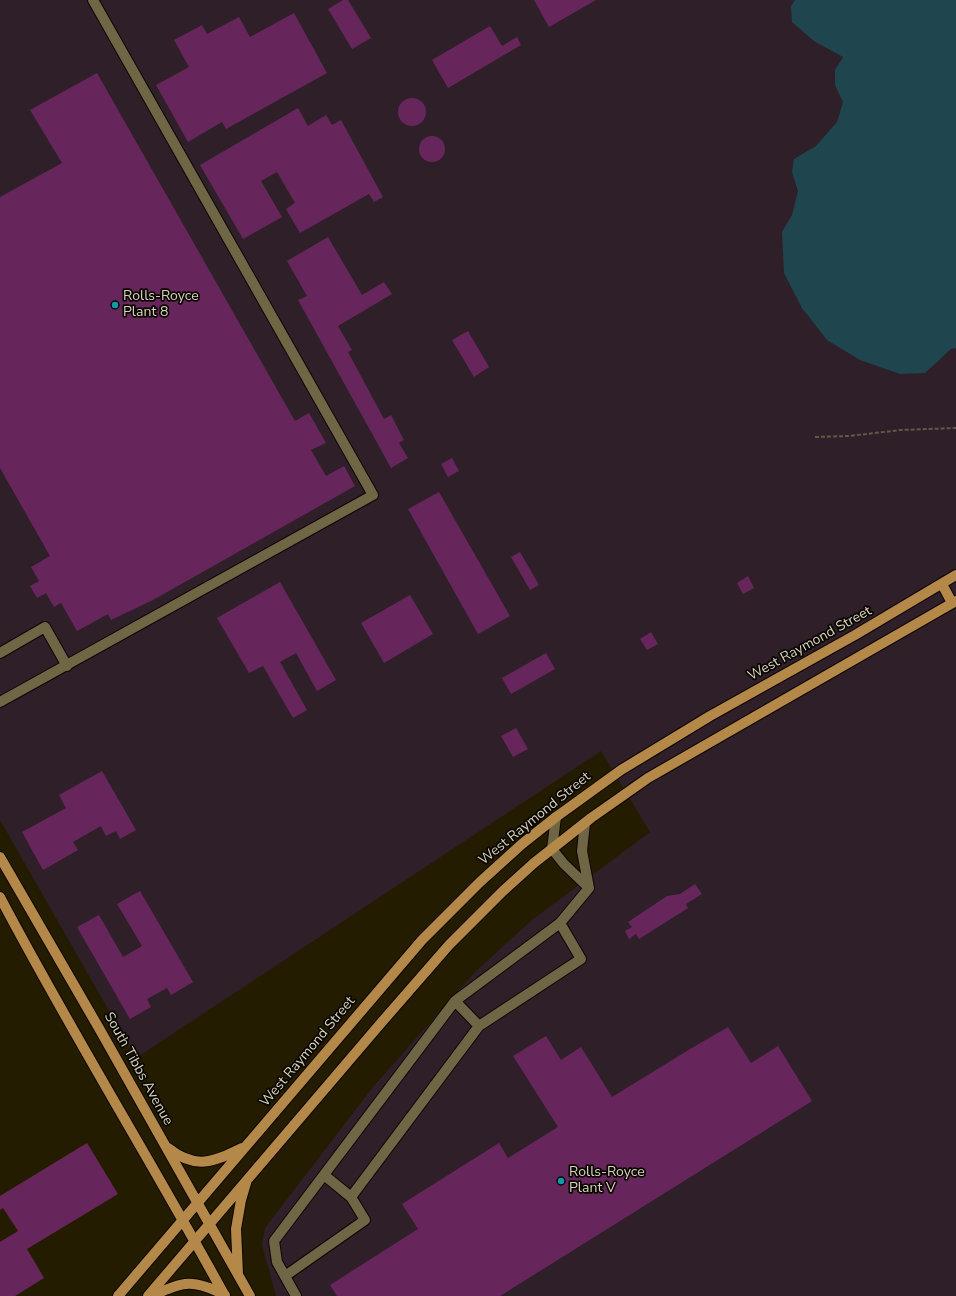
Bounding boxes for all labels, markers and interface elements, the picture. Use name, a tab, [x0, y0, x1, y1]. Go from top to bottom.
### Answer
place label: Rolls-Royce Plant 8	[123, 289, 199, 322]
marker: Rolls-Royce Plant 8	[110, 300, 120, 310]
street label: West Raymond Street	[745, 603, 875, 685]
street label: West Raymond Street	[476, 769, 594, 869]
street label: West Raymond Street	[257, 993, 359, 1111]
street label: South Tibbs Avenue	[100, 1010, 176, 1128]
place label: Rolls-Royce Plant V	[569, 1165, 645, 1198]
marker: Rolls-Royce Plant V	[556, 1176, 566, 1186]

